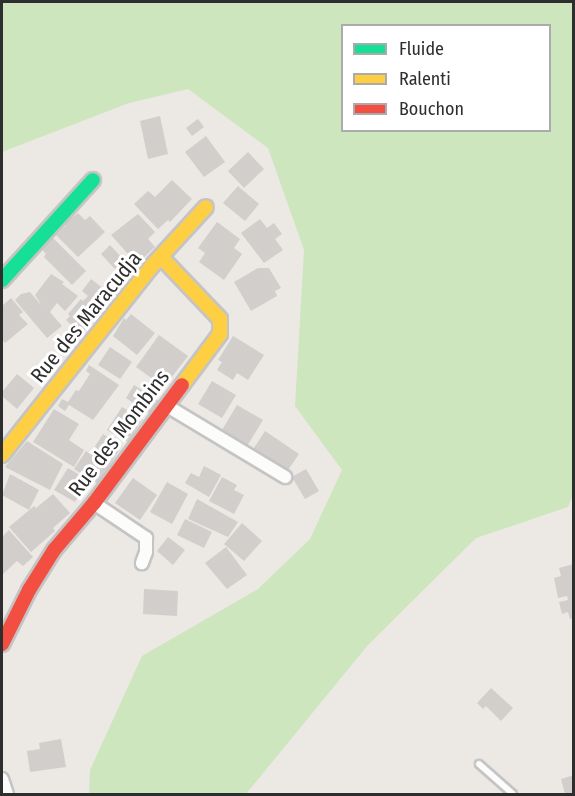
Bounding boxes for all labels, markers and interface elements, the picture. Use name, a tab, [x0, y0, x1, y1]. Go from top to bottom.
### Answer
legend	[341, 24, 551, 132]
text: Fluide	[399, 38, 444, 60]
text: Ralenti	[399, 68, 451, 90]
text: Bouchon	[399, 98, 464, 120]
street label: Rue des Maracudja	[25, 246, 147, 388]
street label: Rue des Mombins	[63, 365, 175, 501]

